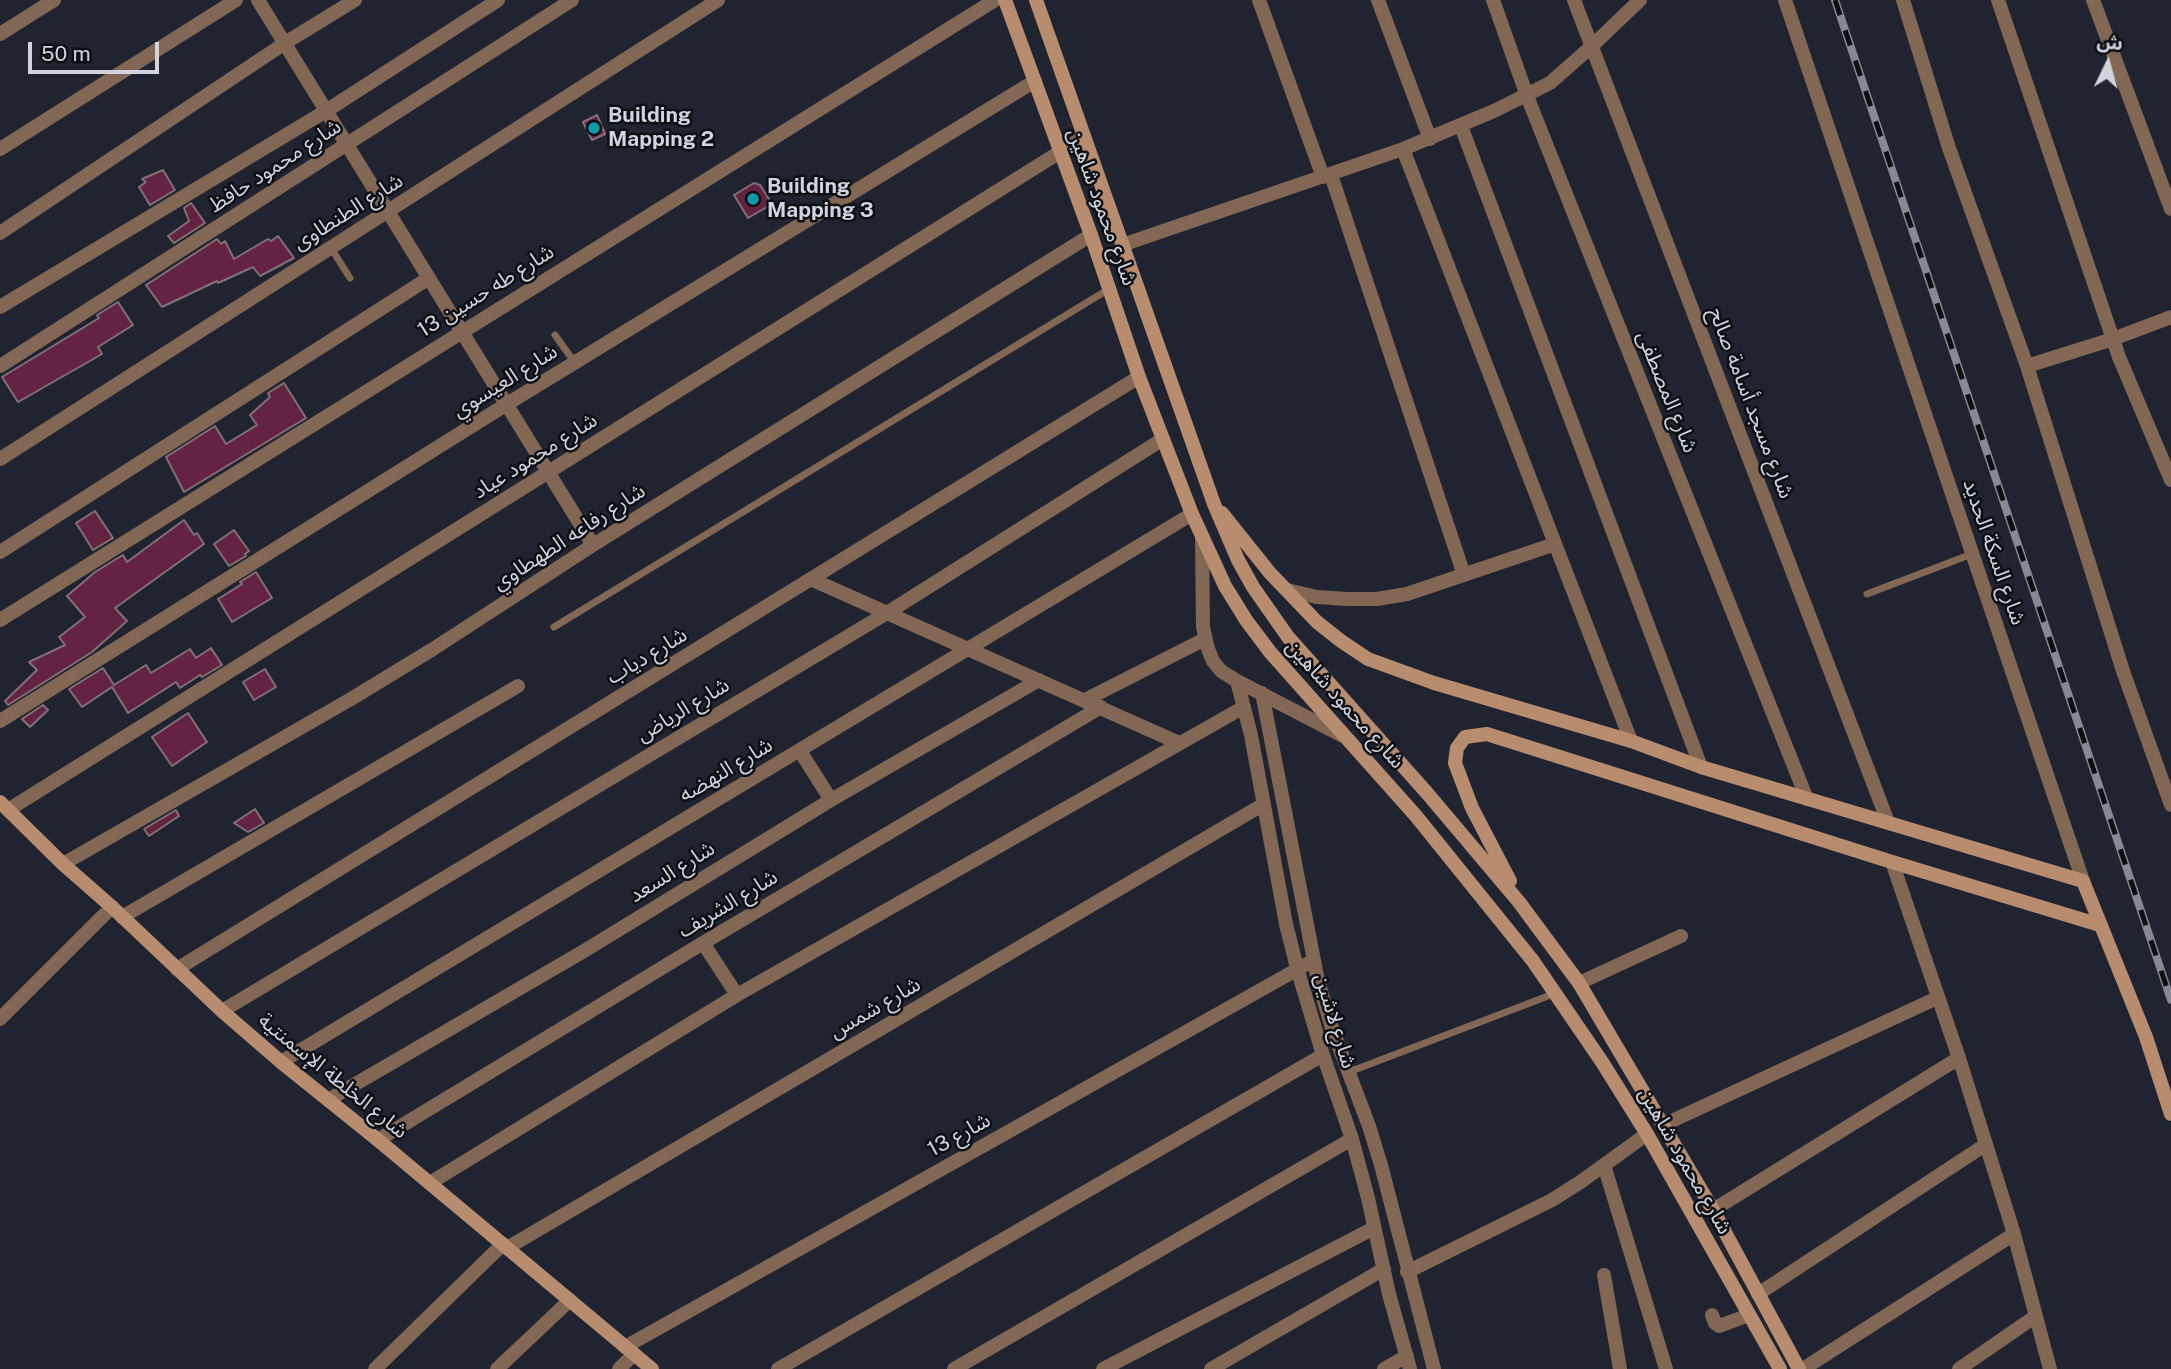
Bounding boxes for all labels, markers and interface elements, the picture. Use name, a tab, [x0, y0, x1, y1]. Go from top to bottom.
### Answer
scale bar	[32, 28, 163, 72]
north arrow	[2073, 28, 2143, 98]
text: ش	[2096, 30, 2124, 54]
text: 50 m	[41, 41, 91, 66]
place label: Building Mapping 2	[608, 103, 714, 153]
street label: شارع محمود حافظ	[204, 114, 346, 218]
marker: Building Mapping 2	[586, 120, 602, 136]
street label: شارع محمود شاهين	[1062, 125, 1142, 289]
street label: شارع الطنطاوى	[288, 168, 408, 256]
place label: Building Mapping 3	[767, 174, 874, 224]
marker: Building Mapping 3	[745, 191, 761, 207]
street label: شارع طه حسين 13	[413, 239, 559, 343]
street label: شارع مسجد أسامة صالح	[1703, 304, 1799, 502]
street label: شارع المصطفى	[1631, 327, 1703, 457]
street label: شارع العيسوي	[448, 339, 562, 423]
street label: شارع محمود عياد	[468, 408, 602, 504]
street label: شارع السكة الحديد	[1957, 476, 2031, 628]
street label: شارع رفاعه الطهطاوي	[488, 478, 650, 596]
street label: شارع دياب	[602, 622, 692, 690]
street label: شارع محمود شاهين	[1280, 634, 1410, 774]
street label: شارع الرياض	[632, 672, 734, 748]
street label: شارع النهضه	[675, 732, 777, 808]
street label: شارع السعد	[624, 836, 720, 908]
street label: شارع الشريف	[674, 865, 782, 943]
street label: شارع لاشين	[1309, 971, 1361, 1071]
street label: شارع شمس	[825, 972, 925, 1044]
street label: شارع الخلطة الإسمنتية	[253, 1008, 413, 1144]
street label: شارع محمود شاهين	[1633, 1083, 1737, 1239]
street label: شارع 13	[923, 1108, 995, 1162]

